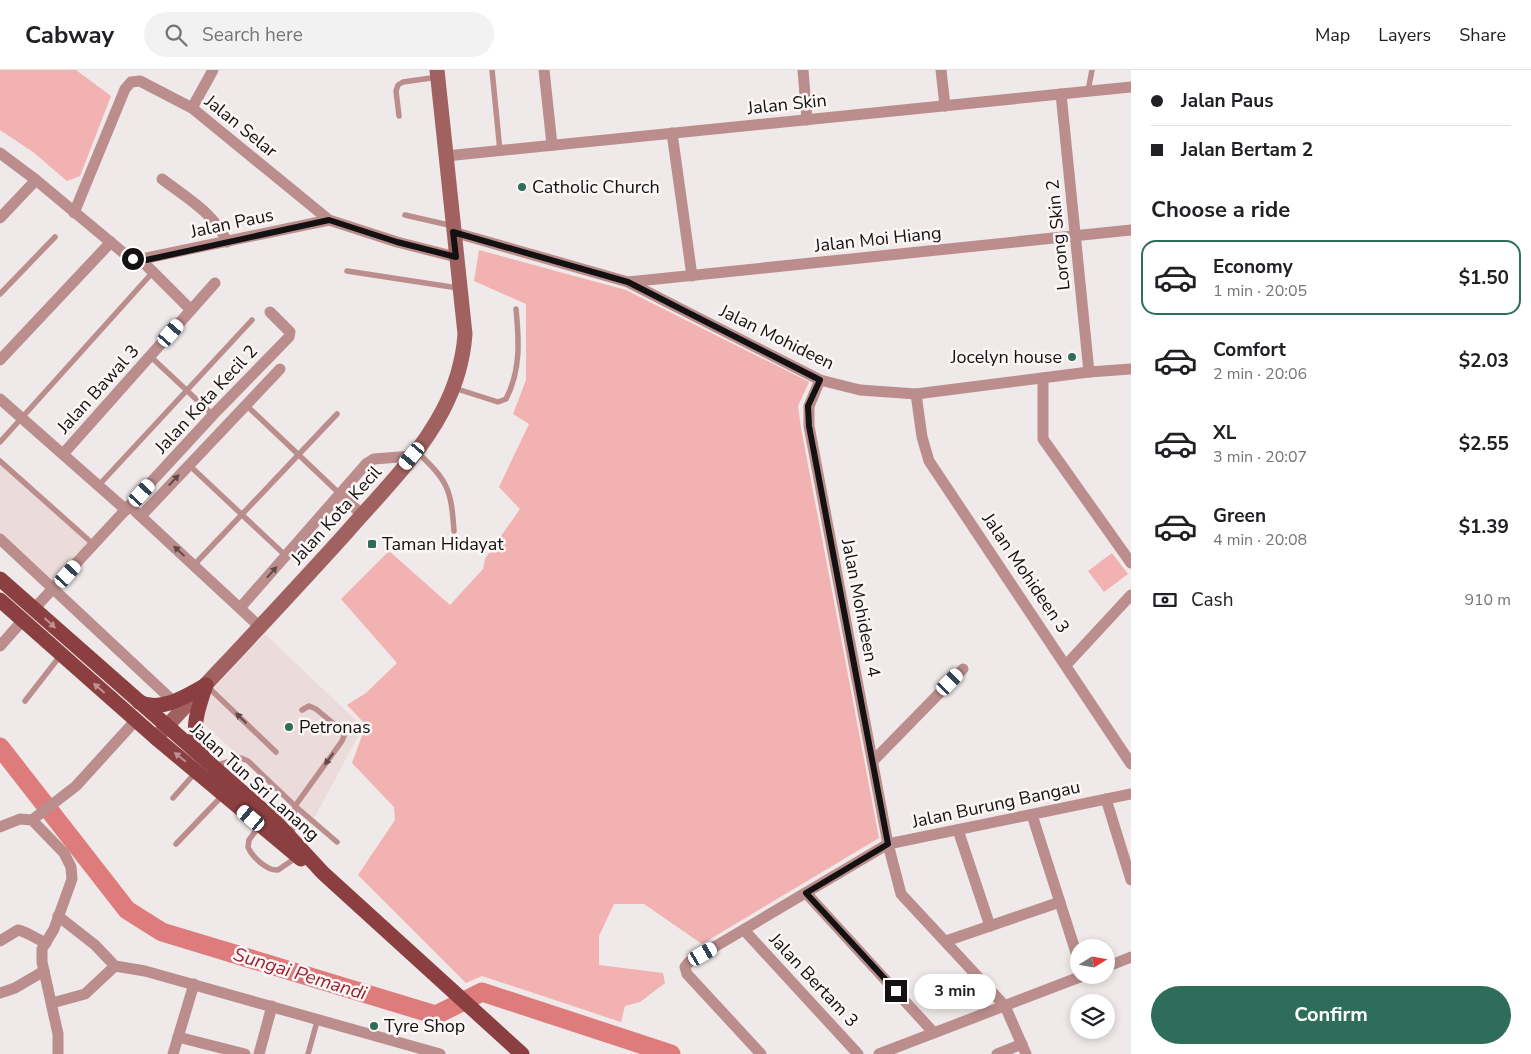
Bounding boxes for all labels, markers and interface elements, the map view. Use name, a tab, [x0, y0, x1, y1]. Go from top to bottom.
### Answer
search box	[144, 12, 494, 57]
text: Cabway	[25, 19, 114, 51]
icon: search	[162, 21, 190, 49]
text: Search here	[202, 22, 303, 48]
text: Map	[1315, 23, 1350, 47]
text: Layers	[1378, 23, 1431, 47]
text: Share	[1459, 23, 1506, 47]
street label: Jalan Skin	[745, 88, 828, 120]
text: Jalan Paus	[1181, 88, 1273, 114]
street label: Jalan Selar	[199, 89, 283, 163]
text: Jalan Bertam 2	[1181, 137, 1313, 163]
place label: Catholic Church	[532, 175, 660, 199]
street label: Lorong Skin 2	[1040, 178, 1076, 292]
marker: Catholic Church	[516, 181, 528, 193]
text: Choose a ride	[1151, 195, 1290, 225]
street label: Jalan Paus	[187, 202, 276, 244]
street label: Jalan Moi Hiang	[812, 220, 943, 258]
route start	[122, 248, 144, 270]
text: Economy	[1213, 254, 1293, 280]
icon: car	[1153, 255, 1198, 300]
text: $1.50	[1459, 265, 1509, 291]
text: 1 min · 20:05	[1213, 280, 1307, 302]
street label: Jalan Mohideen	[715, 298, 838, 375]
car	[155, 317, 186, 349]
text: Comfort	[1213, 337, 1286, 363]
icon: car	[1153, 338, 1198, 383]
street label: Jalan Bawal 3	[51, 339, 144, 439]
street label: Jalan Kota Kecil 2	[149, 339, 263, 459]
place label: Jocelyn house	[950, 345, 1062, 369]
text: $2.03	[1459, 348, 1509, 374]
marker: Jocelyn house	[1066, 351, 1078, 363]
text: 2 min · 20:06	[1213, 363, 1307, 385]
text: XL	[1213, 420, 1236, 446]
icon: car	[1153, 421, 1198, 466]
text: $2.55	[1459, 431, 1509, 457]
car	[396, 440, 427, 472]
text: 3 min · 20:07	[1213, 446, 1307, 468]
street label: Jalan Kota Kecil	[285, 460, 387, 570]
one-way arrow	[168, 475, 180, 487]
car	[126, 477, 157, 509]
text: Green	[1213, 503, 1266, 529]
icon: car	[1153, 504, 1198, 549]
street label: Jalan Mohideen 3	[976, 507, 1075, 638]
text: $1.39	[1459, 514, 1509, 540]
text: 4 min · 20:08	[1213, 529, 1307, 551]
place label: Taman Hidayat	[382, 532, 504, 556]
street label: Jalan Mohideen 4	[836, 536, 886, 679]
marker: Taman Hidayat	[366, 538, 378, 550]
one-way arrow	[173, 545, 185, 557]
car	[52, 558, 83, 590]
one-way arrow	[267, 565, 278, 578]
icon: cash	[1151, 586, 1179, 614]
text: Cash	[1191, 587, 1233, 613]
text: 910 m	[1464, 589, 1511, 611]
one-way arrow	[43, 618, 56, 629]
car	[934, 666, 965, 698]
one-way arrow	[94, 682, 106, 694]
one-way arrow	[235, 713, 247, 725]
place label: Petronas	[299, 715, 371, 739]
street label: Jalan Tun Sri Lanang	[185, 717, 325, 846]
marker: Petronas	[283, 721, 295, 733]
one-way arrow	[174, 752, 187, 763]
one-way arrow	[325, 752, 335, 765]
street label: Jalan Burung Bangau	[909, 774, 1082, 834]
car	[234, 803, 267, 833]
street label: Jalan Bertam 3	[763, 927, 864, 1032]
north arrow	[1070, 939, 1115, 984]
map controls	[1070, 939, 1115, 1039]
car	[686, 940, 719, 968]
water label: Sungai Pemandi	[230, 941, 370, 1007]
callout: 3 min	[914, 974, 996, 1008]
route end	[885, 980, 907, 1002]
text: 3 min	[934, 980, 976, 1002]
button: Confirm	[1151, 986, 1511, 1044]
button: layers	[1070, 994, 1115, 1039]
place label: Tyre Shop	[384, 1014, 465, 1038]
marker: Tyre Shop	[368, 1020, 380, 1032]

